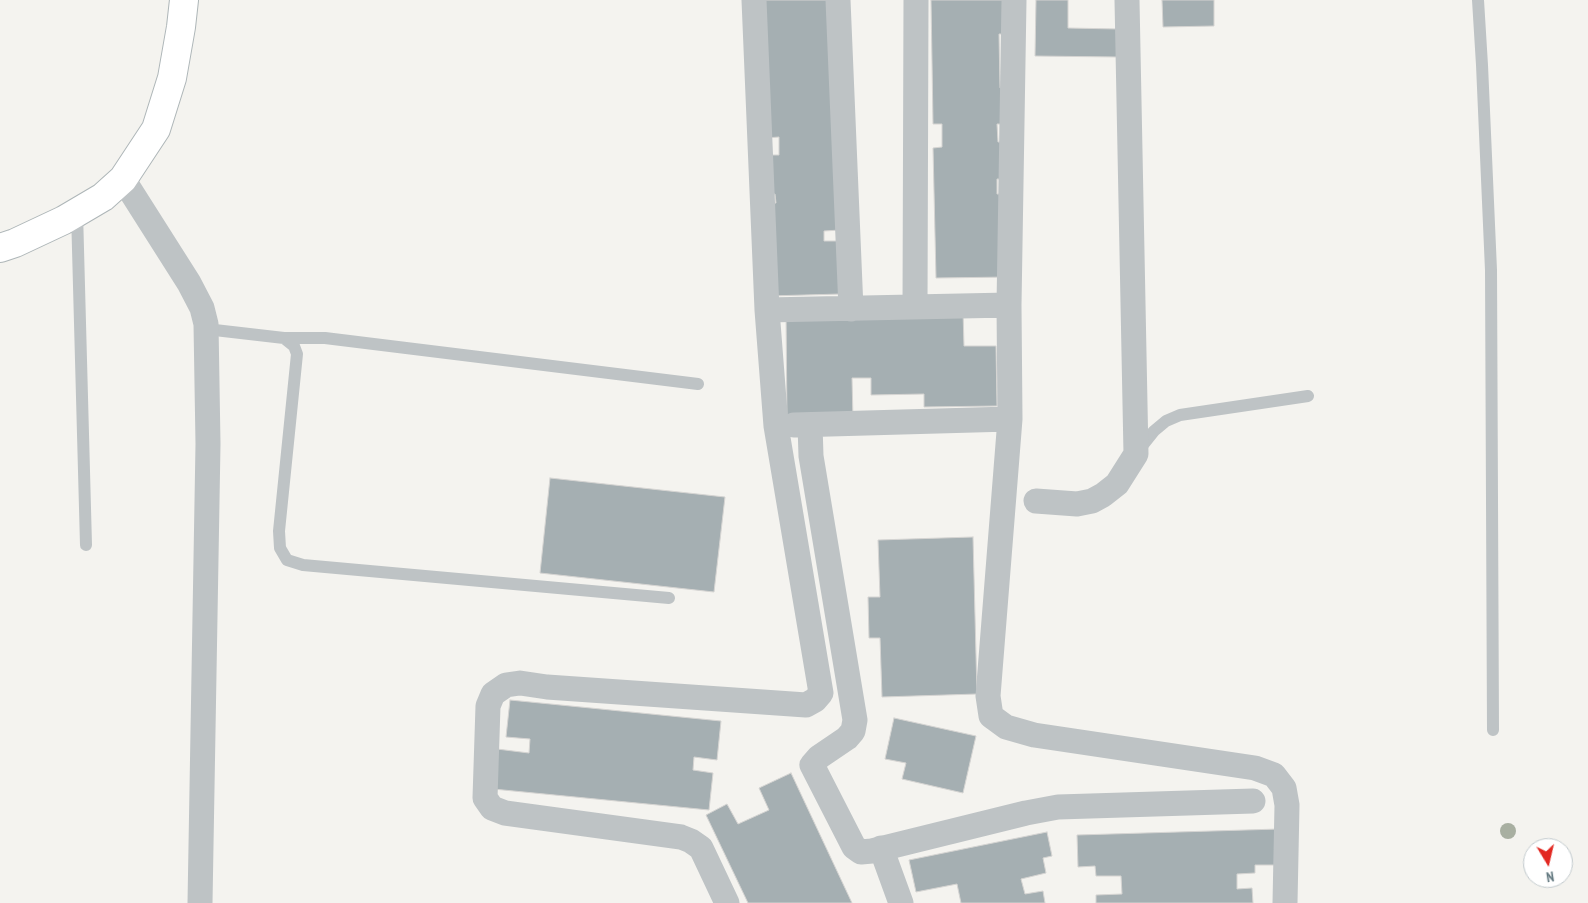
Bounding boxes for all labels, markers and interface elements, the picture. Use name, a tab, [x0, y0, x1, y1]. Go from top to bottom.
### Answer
north arrow	[1523, 838, 1573, 888]
text: N	[1545, 867, 1555, 886]

